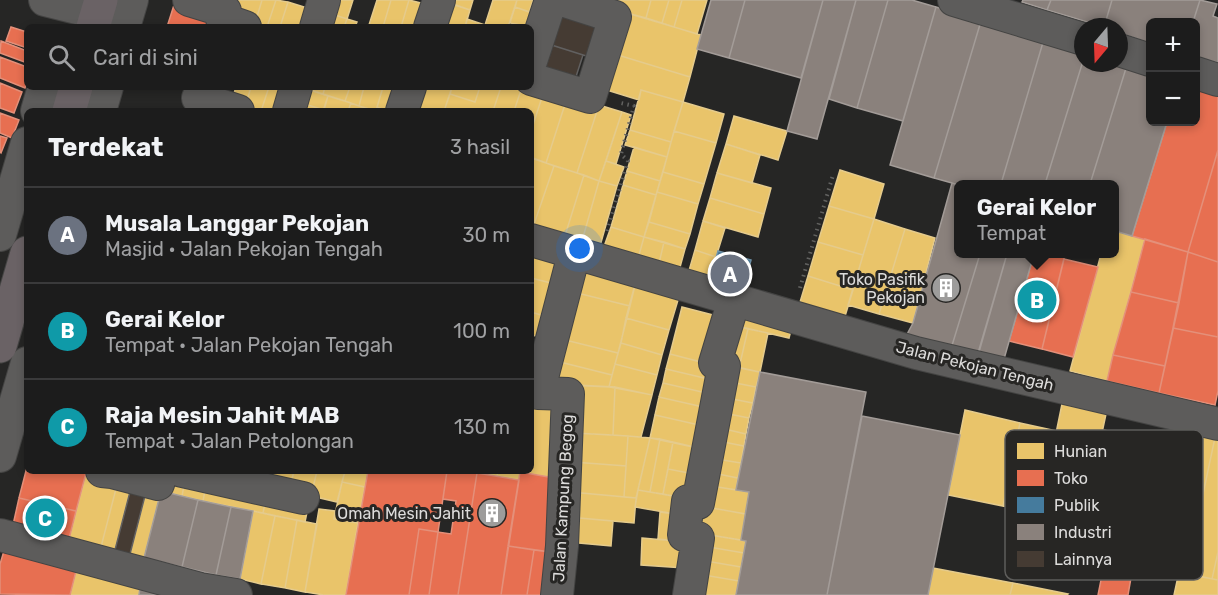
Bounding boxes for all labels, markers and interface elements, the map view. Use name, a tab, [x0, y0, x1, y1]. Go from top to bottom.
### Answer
north arrow	[1074, 18, 1128, 72]
map controls	[1146, 18, 1200, 126]
button: +	[1146, 18, 1200, 72]
search box	[24, 24, 534, 90]
icon: search	[45, 41, 78, 74]
text: Cari di sini	[93, 44, 198, 71]
button: −	[1146, 72, 1200, 126]
text: Terdekat	[48, 132, 163, 163]
text: 3 hasil	[450, 135, 510, 159]
popup	[954, 180, 1119, 258]
text: Gerai Kelor	[977, 194, 1096, 221]
text: Musala Langgar Pekojan	[105, 210, 369, 237]
text: Tempat	[977, 221, 1046, 245]
text: A	[60, 223, 75, 247]
text: 30 m	[463, 223, 510, 247]
your location	[565, 234, 594, 263]
text: Masjid · Jalan Pekojan Tengah	[105, 237, 383, 261]
pin: A	[710, 252, 750, 296]
place label: Toko Pasifik Pekojan	[839, 270, 926, 307]
building icon: Toko Pasifik Pekojan	[930, 272, 962, 304]
pin: B	[1018, 278, 1056, 322]
text: Gerai Kelor	[105, 306, 224, 333]
text: B	[60, 319, 75, 343]
text: 100 m	[453, 319, 510, 343]
text: Tempat · Jalan Pekojan Tengah	[105, 333, 393, 357]
street label: Jalan Pekojan Tengah	[894, 337, 1056, 395]
text: Raja Mesin Jahit MAB	[105, 402, 340, 429]
street label: Jalan Kampung Begog	[549, 414, 577, 582]
text: C	[60, 415, 75, 439]
text: 130 m	[454, 415, 510, 439]
text: Tempat · Jalan Petolongan	[105, 429, 354, 453]
legend	[1005, 430, 1203, 580]
text: Hunian	[1054, 442, 1107, 461]
text: Toko	[1054, 469, 1088, 488]
pin: C	[26, 496, 64, 540]
text: Publik	[1054, 496, 1100, 515]
building icon: Omah Mesin Jahit	[476, 497, 508, 529]
place label: Omah Mesin Jahit	[337, 504, 471, 523]
text: Industri	[1054, 523, 1112, 542]
text: Lainnya	[1054, 550, 1112, 569]

